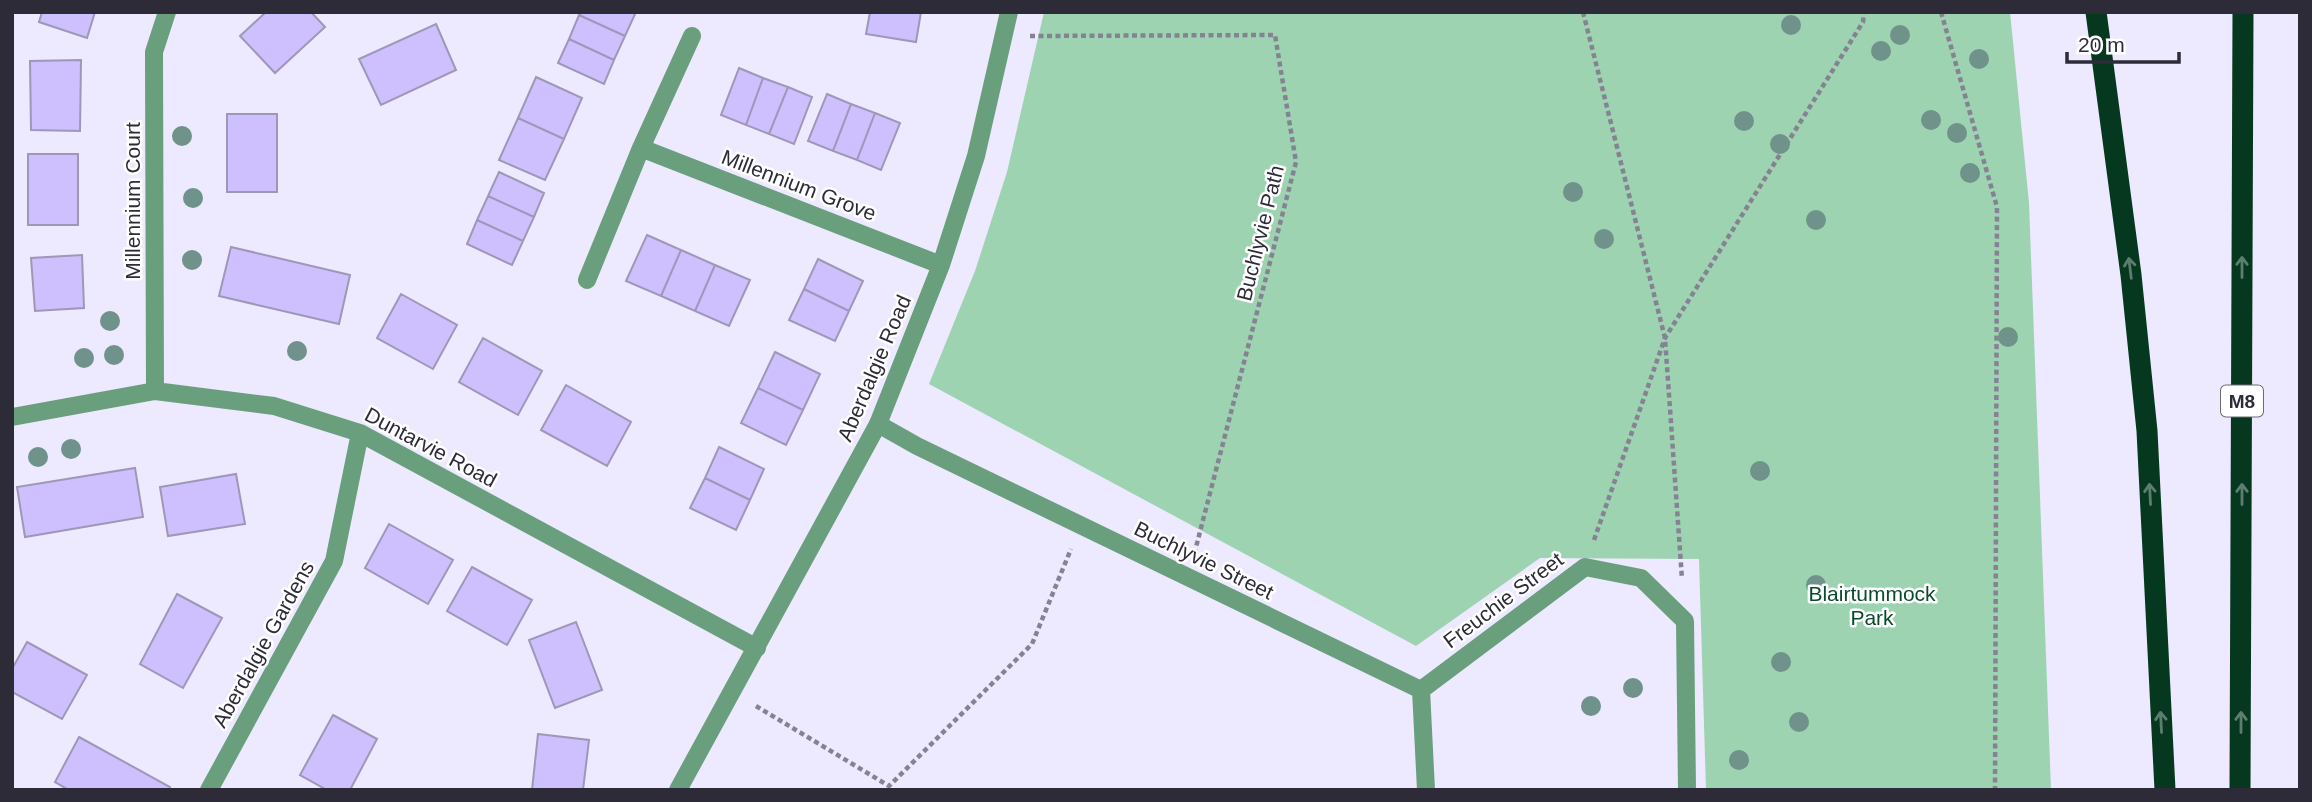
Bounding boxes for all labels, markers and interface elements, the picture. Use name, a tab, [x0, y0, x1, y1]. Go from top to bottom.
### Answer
scale bar	[2067, 21, 2179, 65]
text: 20 m	[2078, 33, 2125, 56]
street label: Millennium Court	[121, 122, 144, 280]
street label: Millennium Grove	[719, 145, 879, 225]
street label: Buchlyvie Path	[1232, 163, 1288, 303]
one-way arrow	[2235, 255, 2249, 278]
one-way arrow	[2124, 257, 2137, 280]
street label: Aberdalgie Road	[833, 291, 915, 445]
road number: M8	[2221, 386, 2263, 416]
street label: Duntarvie Road	[361, 403, 501, 491]
one-way arrow	[2143, 483, 2156, 506]
one-way arrow	[2235, 483, 2249, 506]
street label: Buchlyvie Street	[1131, 516, 1277, 604]
street label: Freuchie Street	[1439, 548, 1567, 652]
street label: Aberdalgie Gardens	[208, 557, 318, 731]
park label: Blairtummock Park	[1808, 582, 1936, 629]
one-way arrow	[2155, 710, 2168, 733]
one-way arrow	[2234, 710, 2248, 733]

